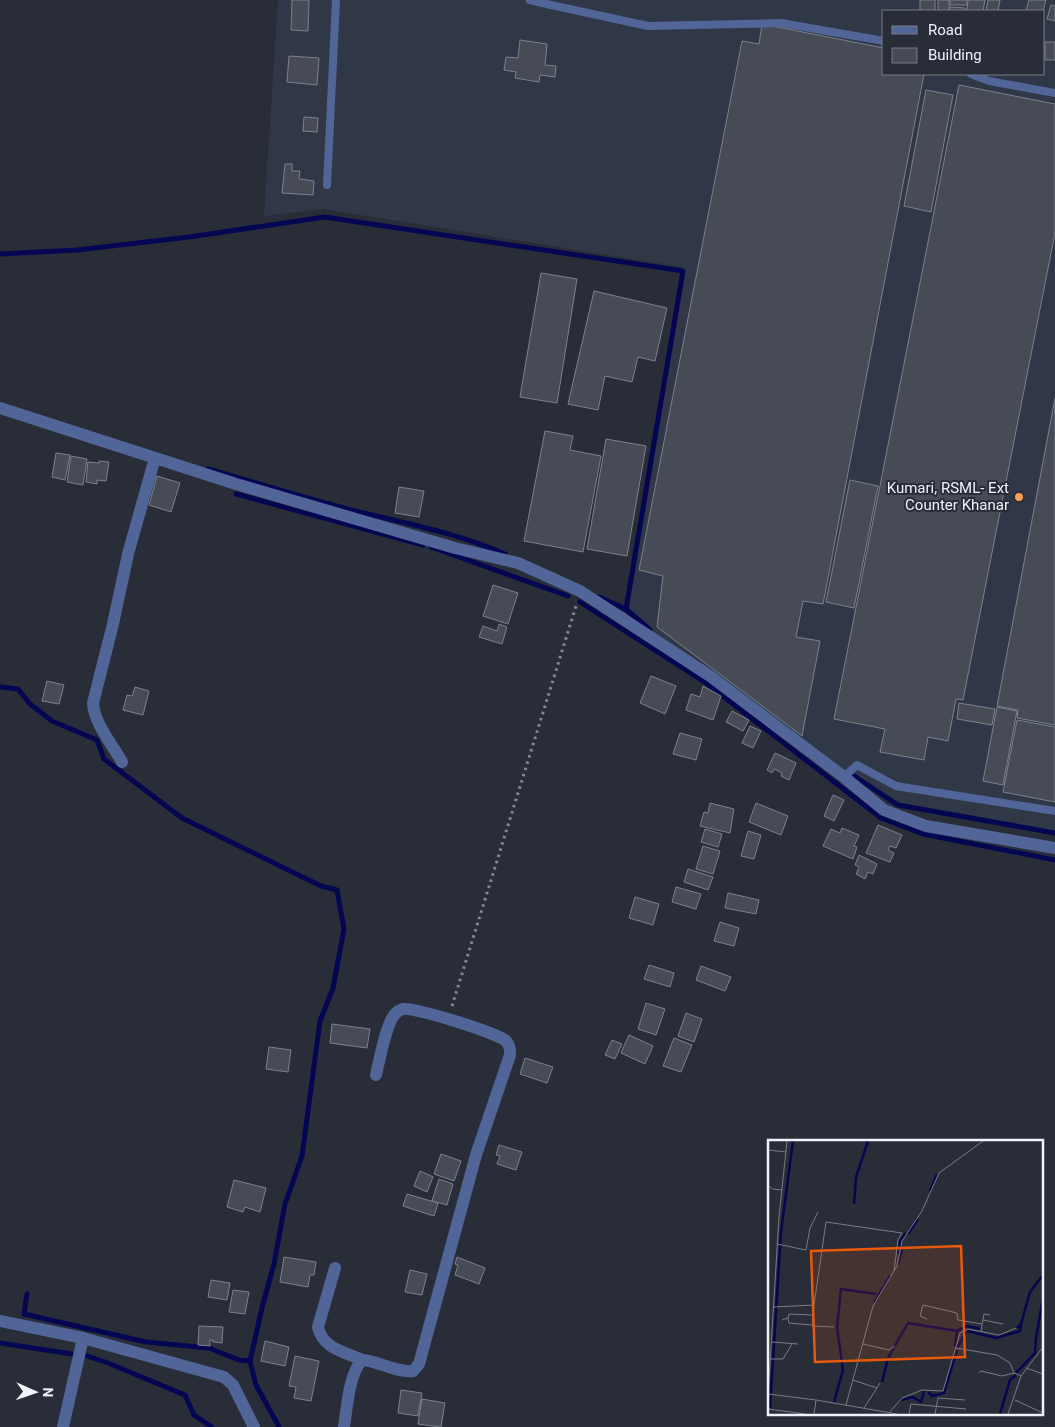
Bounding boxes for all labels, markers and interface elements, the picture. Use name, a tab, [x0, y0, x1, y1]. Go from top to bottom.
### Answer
legend	[882, 10, 1045, 75]
text: Road	[928, 21, 962, 39]
text: Building	[928, 46, 982, 64]
place label: Kumari, RSML- Ext Counter Khanar	[887, 479, 1009, 514]
marker: Kumari, RSML- Ext Counter Khanar	[1013, 491, 1025, 503]
inset map	[768, 1140, 1042, 1414]
north arrow	[10, 1367, 60, 1417]
text: N	[40, 1387, 56, 1398]

